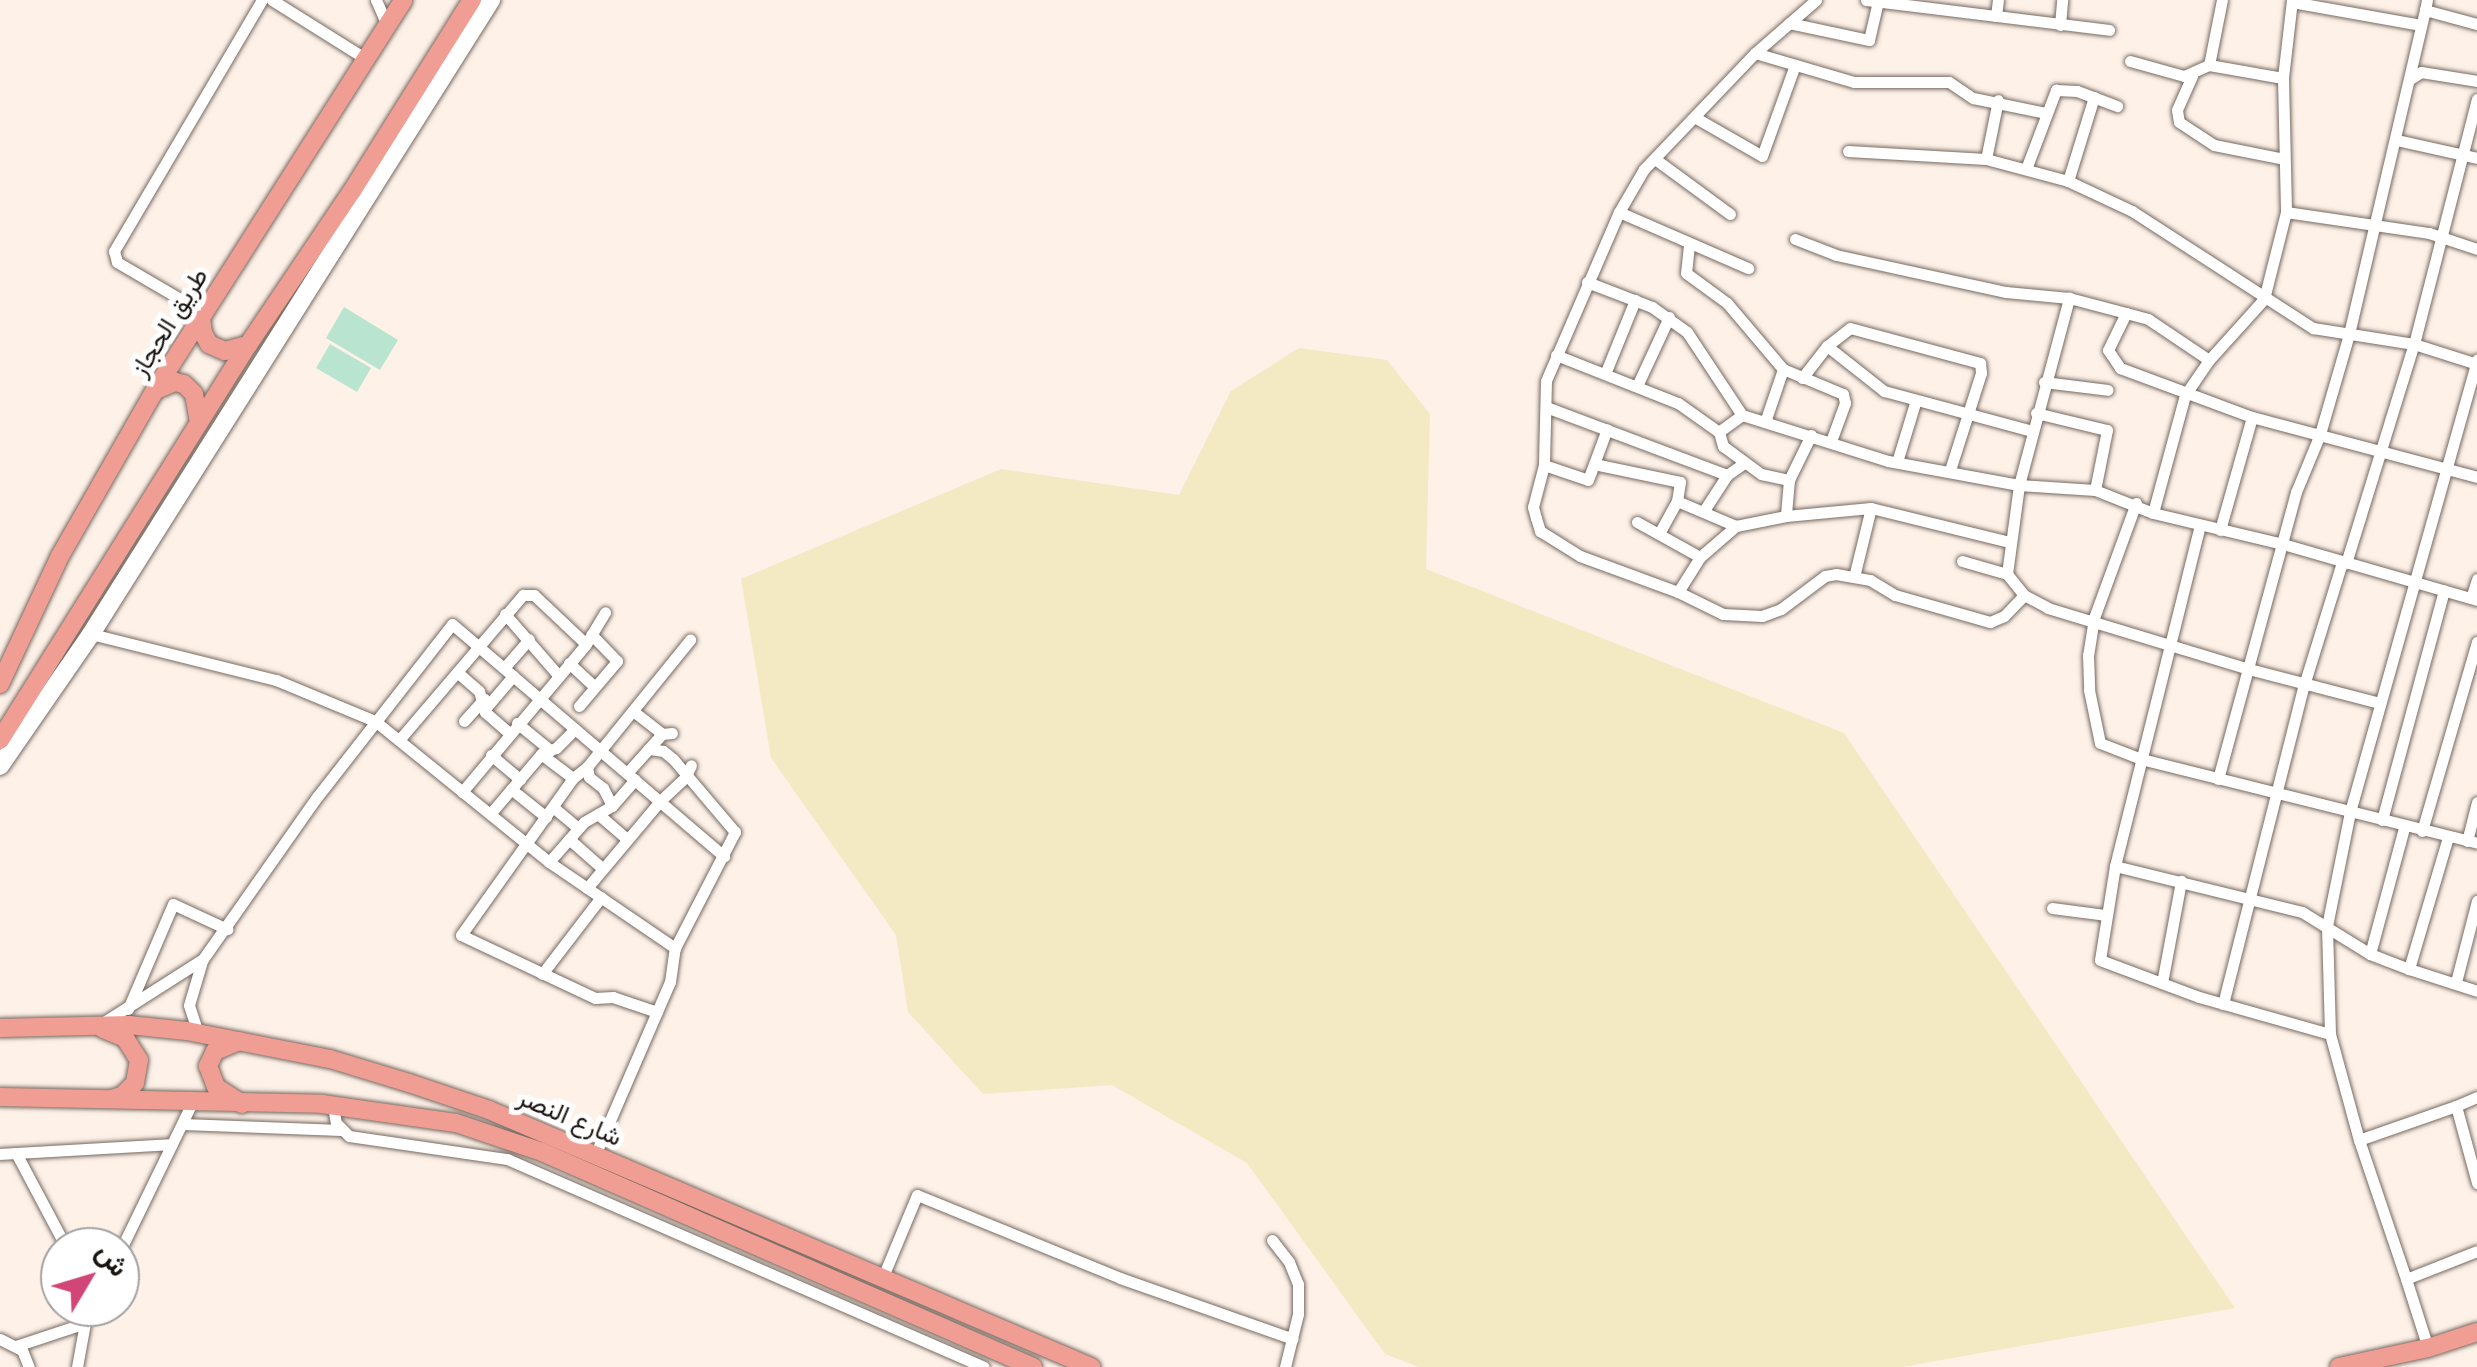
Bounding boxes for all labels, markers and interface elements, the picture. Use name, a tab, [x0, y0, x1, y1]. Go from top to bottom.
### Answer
street label: طريق الحجاز	[124, 262, 214, 382]
street label: شارع النصر	[514, 1082, 626, 1152]
north arrow	[40, 1227, 140, 1327]
text: ش	[90, 1237, 135, 1282]

